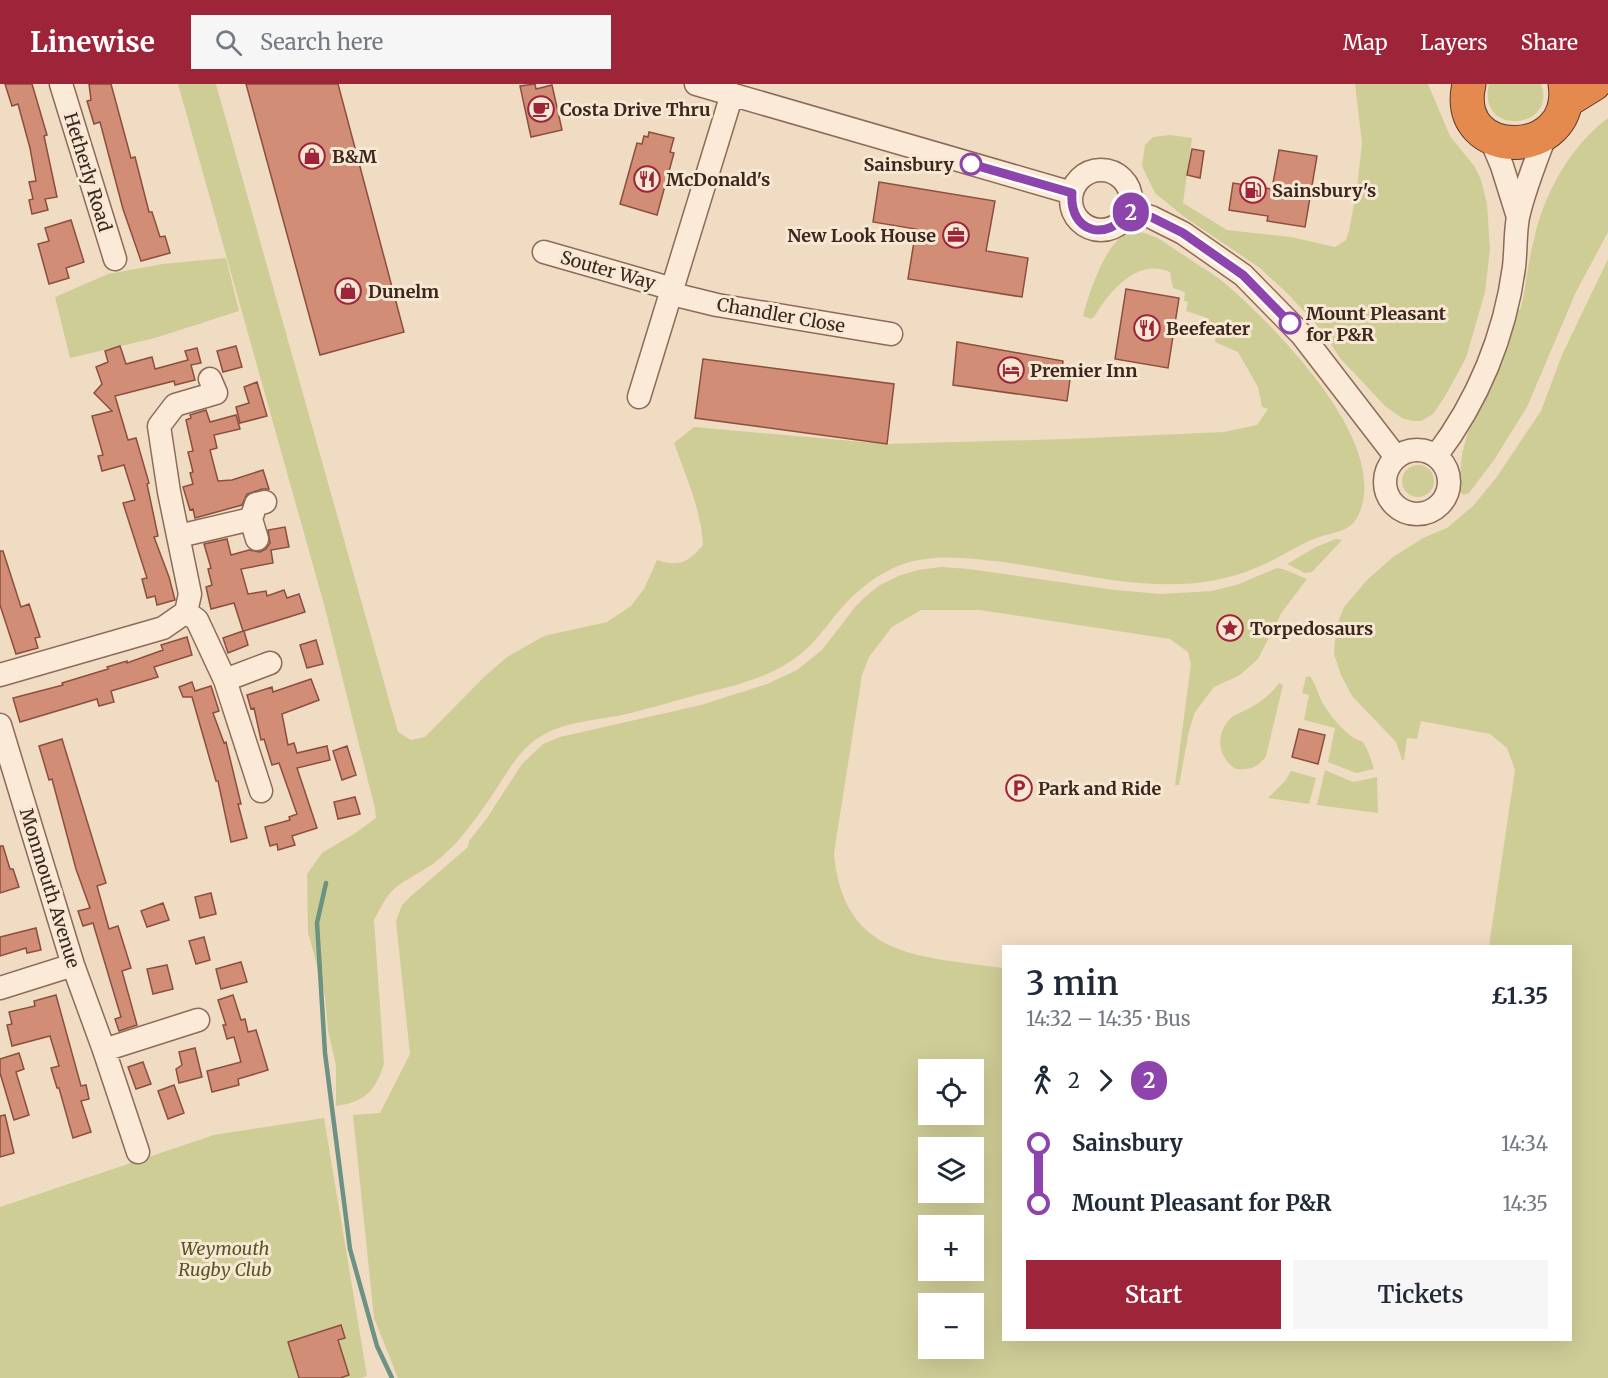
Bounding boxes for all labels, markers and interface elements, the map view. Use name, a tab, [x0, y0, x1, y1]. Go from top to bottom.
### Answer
search box	[191, 15, 611, 69]
text: Linewise	[30, 24, 155, 60]
icon: search	[212, 26, 245, 59]
text: Search here	[260, 28, 383, 56]
text: Map	[1343, 29, 1388, 56]
text: Layers	[1421, 29, 1488, 56]
text: Share	[1521, 29, 1578, 56]
cafe icon: Costa Drive Thru	[526, 94, 556, 124]
place label: Costa Drive Thru	[560, 98, 711, 121]
street label: Hetherly Road	[59, 110, 117, 234]
shop icon: B&M	[297, 141, 327, 171]
place label: B&M	[332, 145, 377, 168]
place label: Sainsbury	[863, 153, 954, 176]
marker: Sainsbury	[960, 153, 982, 175]
restaurant icon: McDonald's	[632, 164, 662, 194]
place label: McDonald's	[666, 168, 770, 191]
fuel station icon: Sainsbury's	[1238, 175, 1268, 205]
place label: Sainsbury's	[1272, 179, 1376, 202]
line badge: 2	[1112, 192, 1150, 232]
text: 2	[1125, 199, 1137, 226]
office icon: New Look House	[941, 220, 971, 250]
place label: New Look House	[787, 224, 936, 247]
street label: Souter Way	[558, 245, 659, 295]
shop icon: Dunelm	[333, 276, 363, 306]
place label: Dunelm	[368, 280, 439, 303]
street label: Chandler Close	[715, 292, 847, 338]
place label: Mount Pleasant for P&R	[1306, 302, 1447, 346]
marker: Mount Pleasant for P&R	[1279, 312, 1301, 334]
restaurant icon: Beefeater	[1132, 313, 1162, 343]
place label: Beefeater	[1166, 317, 1250, 340]
hotel icon: Premier Inn	[996, 355, 1026, 385]
place label: Premier Inn	[1030, 359, 1137, 382]
place icon: Torpedosaurs	[1215, 613, 1245, 643]
place label: Torpedosaurs	[1250, 617, 1373, 640]
parking icon: Park and Ride	[1004, 773, 1034, 803]
place label: Park and Ride	[1038, 777, 1161, 800]
street label: Monmouth Avenue	[15, 805, 85, 971]
text: 3 min	[1026, 963, 1119, 1004]
text: £1.35	[1491, 982, 1548, 1010]
text: 14:32 – 14:35 · Bus	[1026, 1006, 1190, 1031]
map controls	[918, 1059, 984, 1359]
button: locate	[918, 1059, 984, 1125]
icon: walk	[1026, 1064, 1059, 1097]
icon: forward	[1089, 1064, 1122, 1097]
text: 2	[1143, 1067, 1155, 1094]
text: 2	[1068, 1068, 1080, 1093]
text: Sainsbury	[1072, 1129, 1183, 1157]
text: 14:34	[1501, 1131, 1548, 1156]
button: layers	[918, 1137, 984, 1203]
text: Mount Pleasant for P&R	[1072, 1189, 1331, 1217]
text: 14:35	[1503, 1191, 1548, 1216]
button: +	[918, 1215, 984, 1281]
park label: Weymouth Rugby Club	[178, 1237, 272, 1281]
button: Start	[1026, 1260, 1281, 1329]
button: Tickets	[1293, 1260, 1548, 1329]
button: −	[918, 1293, 984, 1359]

